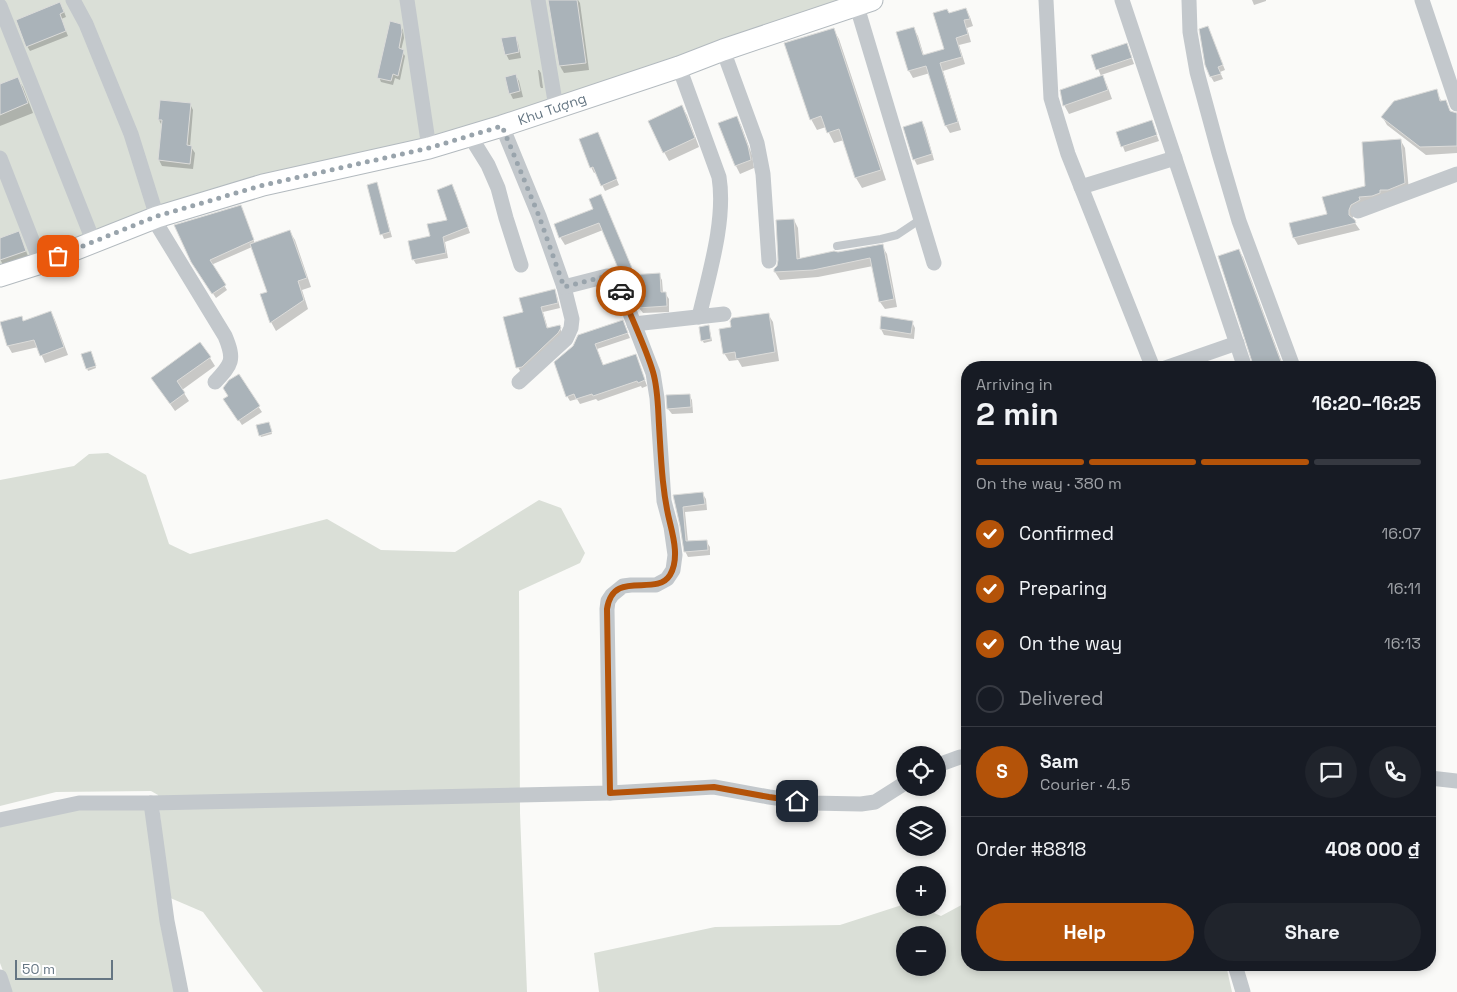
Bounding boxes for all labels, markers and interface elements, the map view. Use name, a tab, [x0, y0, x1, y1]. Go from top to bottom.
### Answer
street label: Khu Tượng	[515, 89, 589, 129]
pin	[37, 235, 79, 277]
icon: bag	[44, 242, 72, 270]
courier	[596, 266, 646, 316]
icon: car	[607, 277, 635, 305]
text: Arriving in	[976, 374, 1053, 395]
text: 16:20–16:25	[1312, 391, 1421, 416]
text: 2 min	[976, 394, 1059, 434]
text: On the way · 380 m	[976, 473, 1122, 494]
icon: check	[976, 520, 1004, 548]
text: Confirmed	[1019, 521, 1114, 546]
text: 16:07	[1381, 523, 1421, 544]
icon: check	[976, 575, 1004, 603]
text: Preparing	[1019, 576, 1107, 601]
text: 16:11	[1387, 578, 1421, 599]
icon: check	[976, 630, 1004, 658]
text: On the way	[1019, 631, 1122, 656]
text: 16:13	[1384, 633, 1421, 654]
text: Delivered	[1019, 686, 1104, 711]
map controls	[896, 746, 946, 976]
button: locate	[896, 746, 946, 796]
button: chat	[1305, 746, 1357, 798]
button: phone	[1369, 746, 1421, 798]
text: Sam	[1040, 749, 1079, 774]
text: S	[996, 759, 1008, 784]
text: Courier · 4.5	[1040, 774, 1130, 795]
pin	[776, 780, 818, 822]
icon: home	[783, 787, 811, 815]
button: layers	[896, 806, 946, 856]
text: Order #8818	[976, 837, 1086, 862]
text: 408 000 ₫	[1325, 837, 1421, 862]
button: +	[896, 866, 946, 916]
button: Help	[976, 903, 1194, 961]
button: Share	[1204, 903, 1421, 961]
button: −	[896, 926, 946, 976]
scale bar	[15, 957, 112, 980]
text: 50 m	[22, 960, 55, 978]

